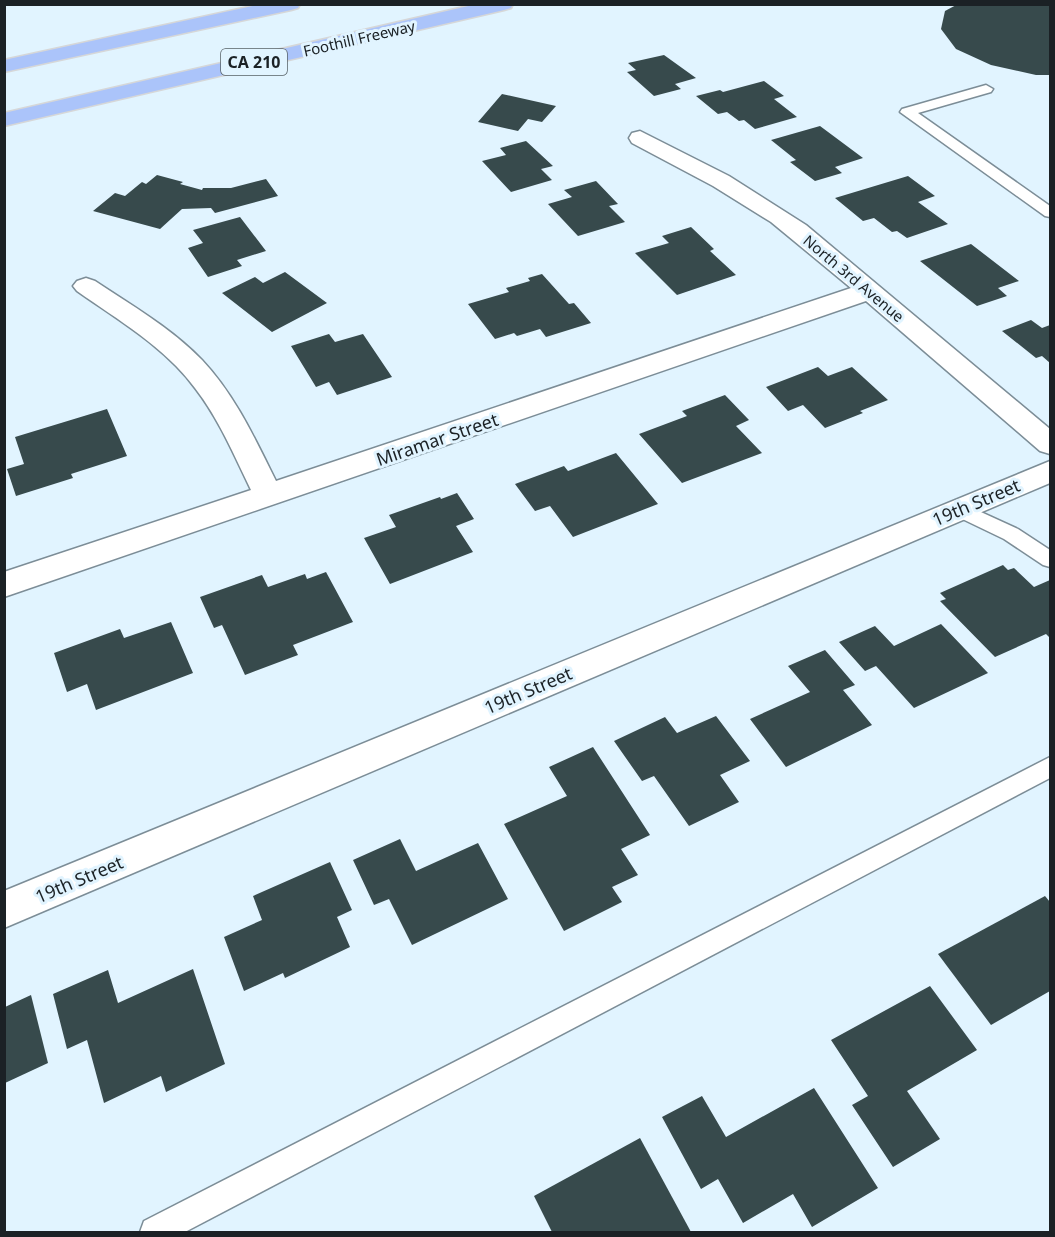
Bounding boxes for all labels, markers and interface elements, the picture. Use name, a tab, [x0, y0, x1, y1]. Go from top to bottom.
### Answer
street label: Foothill Freeway	[301, 15, 417, 61]
road number: CA 210	[221, 49, 287, 75]
street label: North 3rd Avenue	[799, 230, 909, 326]
street label: Miramar Street	[373, 407, 502, 471]
street label: 19th Street	[928, 473, 1024, 531]
street label: 19th Street	[480, 661, 576, 719]
street label: 19th Street	[31, 850, 127, 908]

